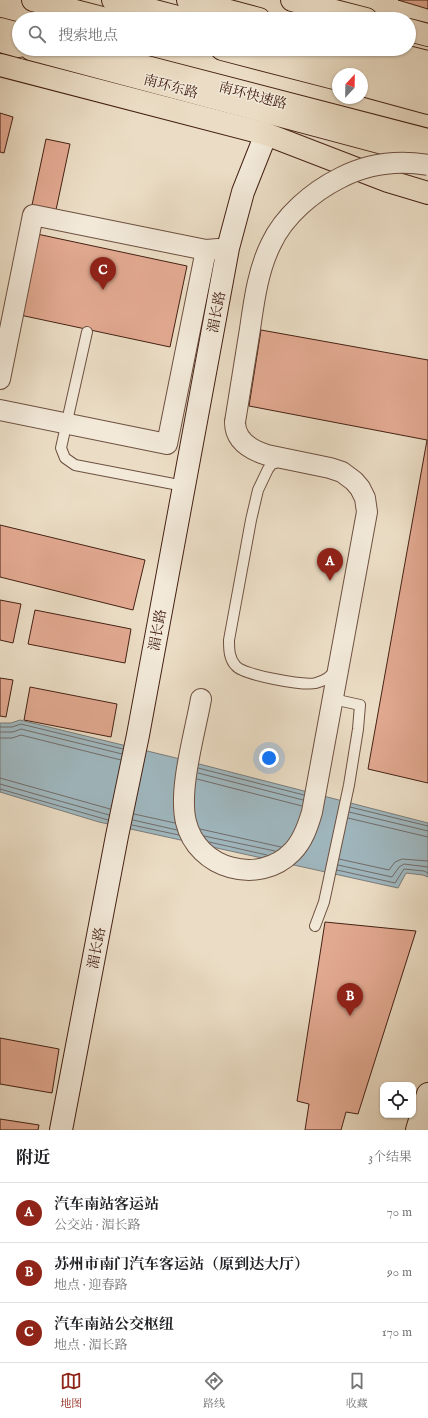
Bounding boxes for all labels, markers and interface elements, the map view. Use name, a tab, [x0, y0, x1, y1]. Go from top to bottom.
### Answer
search box	[12, 12, 416, 56]
icon: search	[26, 23, 48, 45]
text: 搜索地点	[58, 26, 118, 45]
north arrow	[332, 68, 368, 104]
street label: 南环东路	[141, 71, 200, 103]
street label: 南环快速路	[217, 78, 289, 114]
pin: C	[90, 257, 116, 290]
street label: 湄长路	[204, 290, 230, 335]
pin: A	[317, 548, 343, 581]
street label: 湄长路	[145, 608, 170, 652]
your location	[259, 748, 279, 768]
street label: 湄长路	[84, 926, 110, 971]
pin: B	[337, 983, 363, 1016]
map controls	[380, 1082, 416, 1118]
button: locate	[380, 1082, 416, 1118]
text: 附近	[16, 1148, 50, 1169]
text: 3个结果	[368, 1149, 412, 1166]
text: 汽车南站客运站	[54, 1195, 159, 1214]
text: A	[25, 1204, 33, 1221]
text: 70 m	[387, 1204, 412, 1221]
text: 公交站 · 湄长路	[54, 1217, 141, 1234]
text: 苏州市南门汽车客运站（原到达大厅）	[54, 1255, 309, 1274]
text: B	[25, 1264, 33, 1281]
text: 90 m	[387, 1264, 412, 1281]
text: 地点 · 迎春路	[54, 1277, 128, 1294]
text: 汽车南站公交枢纽	[54, 1315, 174, 1334]
text: C	[24, 1324, 34, 1341]
text: 170 m	[382, 1324, 412, 1341]
text: 地点 · 湄长路	[54, 1337, 128, 1354]
tab: 地图	[60, 1370, 82, 1411]
tab: 路线	[203, 1370, 225, 1411]
tab: 收藏	[346, 1370, 368, 1411]

